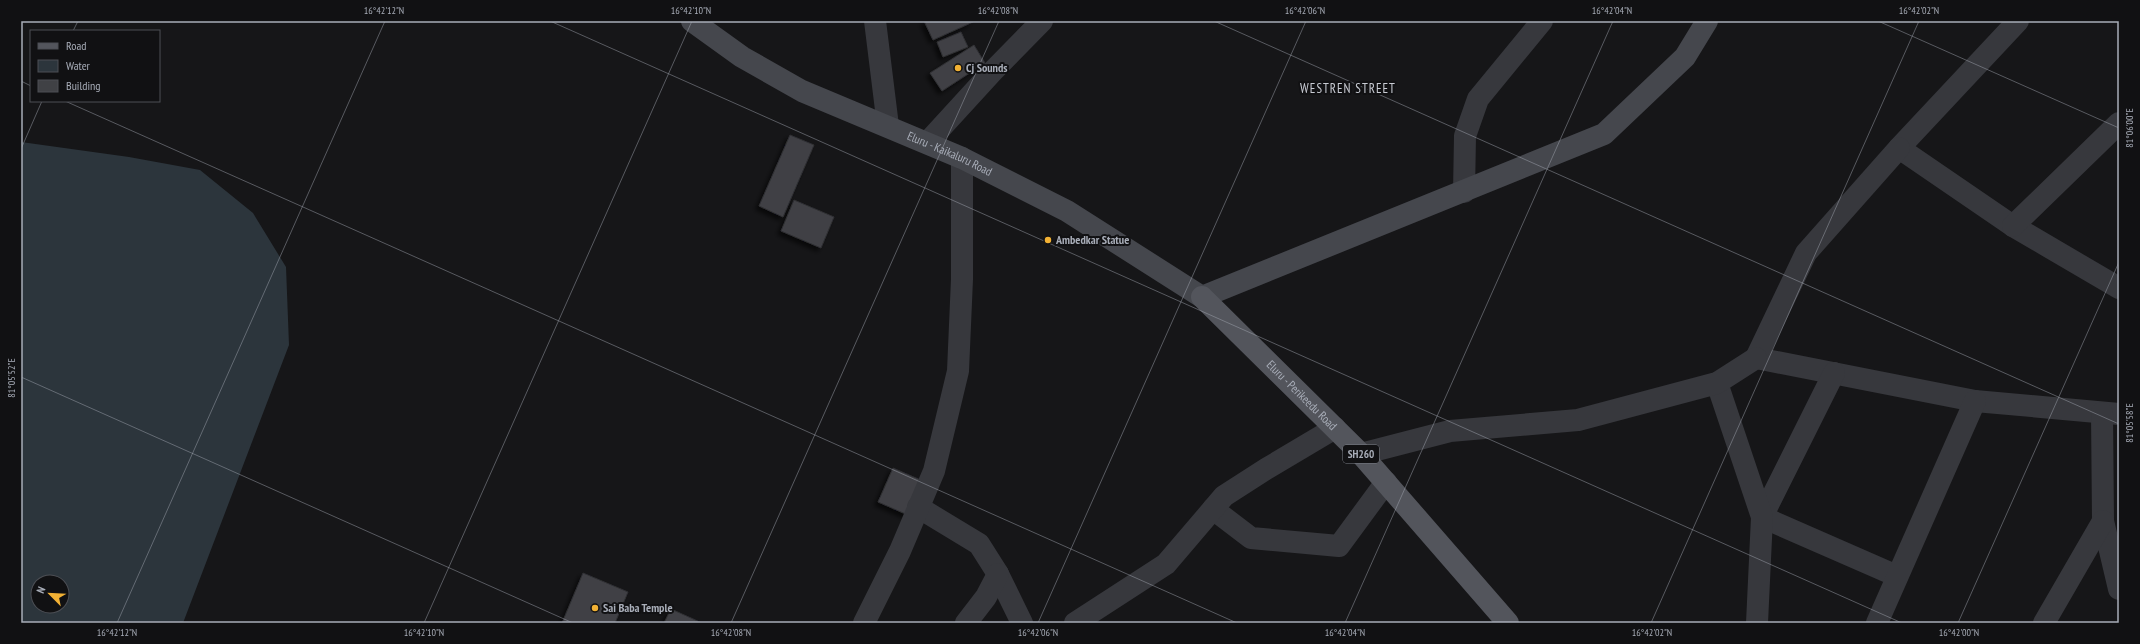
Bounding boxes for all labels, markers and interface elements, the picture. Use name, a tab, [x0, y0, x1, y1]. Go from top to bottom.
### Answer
text: 16°42'12"N	[364, 4, 404, 17]
text: 16°42'10"N	[671, 4, 711, 17]
text: 16°42'08"N	[978, 4, 1018, 17]
text: 16°42'06"N	[1285, 4, 1325, 17]
text: 16°42'04"N	[1592, 4, 1632, 17]
text: 16°42'02"N	[1899, 4, 1939, 17]
legend	[30, 30, 160, 102]
text: Road	[66, 38, 86, 53]
text: Water	[66, 58, 91, 73]
place label: Cj Sounds	[966, 60, 1008, 75]
marker: Cj Sounds	[953, 63, 963, 73]
text: Building	[66, 78, 101, 93]
district label: WESTREN STREET	[1300, 80, 1396, 97]
text: 81°06'00"E	[2123, 108, 2136, 148]
street label: Eluru - Kaikaluru Road	[905, 128, 995, 179]
place label: Ambedkar Statue	[1055, 232, 1129, 247]
marker: Ambedkar Statue	[1043, 235, 1053, 245]
street label: Eluru - Perikeedu Road	[1264, 357, 1340, 433]
text: 81°05'52"E	[5, 358, 18, 398]
text: 81°05'58"E	[2123, 403, 2136, 443]
road number: SH260	[1343, 445, 1379, 463]
north arrow	[30, 574, 70, 614]
text: N	[33, 584, 48, 595]
place label: Sai Baba Temple	[603, 600, 673, 615]
marker: Sai Baba Temple	[590, 603, 600, 613]
text: 16°42'12"N	[97, 626, 137, 639]
text: 16°42'10"N	[404, 626, 444, 639]
text: 16°42'08"N	[711, 626, 751, 639]
text: 16°42'06"N	[1018, 626, 1058, 639]
text: 16°42'04"N	[1325, 626, 1365, 639]
text: 16°42'02"N	[1632, 626, 1672, 639]
text: 16°42'00"N	[1939, 626, 1979, 639]

